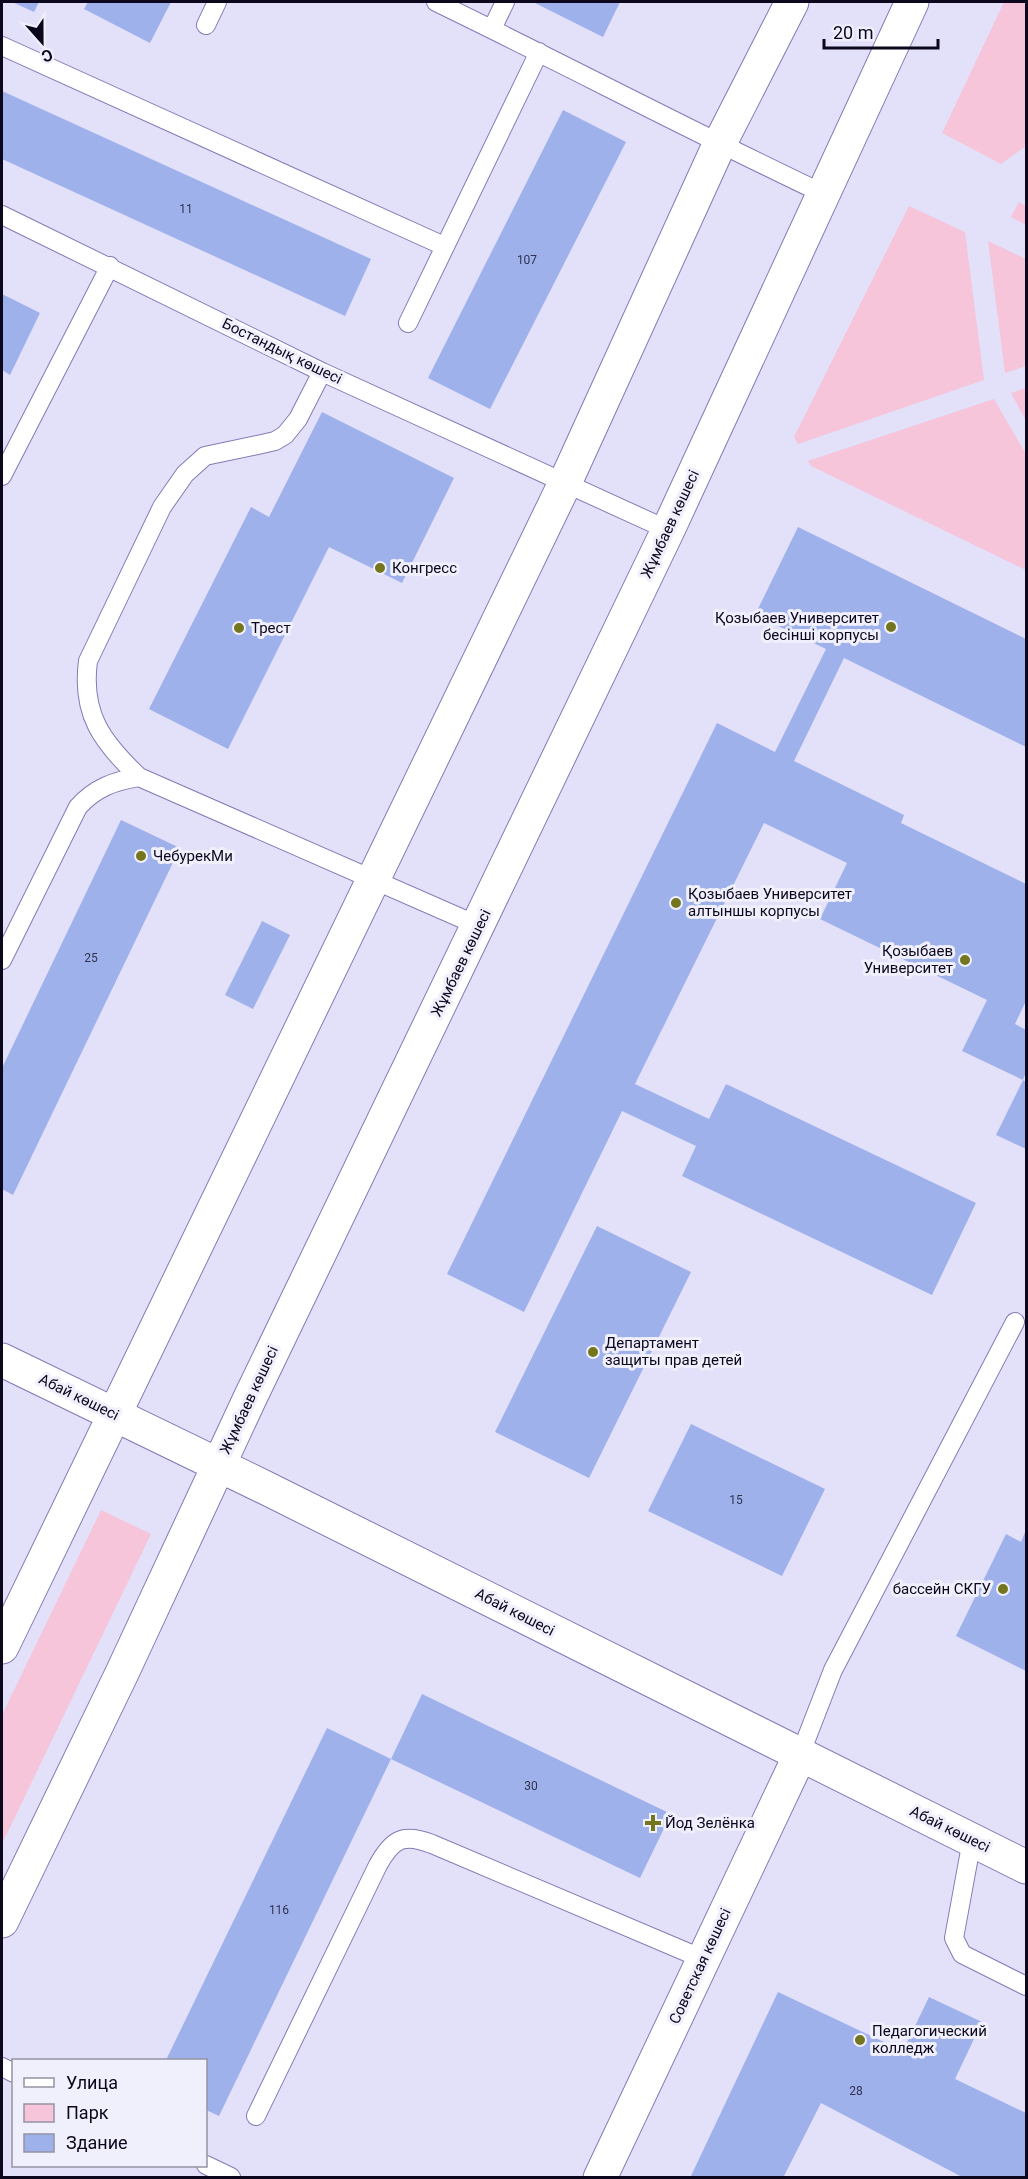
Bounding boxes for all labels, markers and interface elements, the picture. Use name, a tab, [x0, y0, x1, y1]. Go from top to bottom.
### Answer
north arrow	[12, 12, 72, 72]
scale bar	[824, 12, 938, 50]
text: 20 m	[833, 22, 873, 43]
text: С	[39, 45, 55, 66]
house number: 11	[179, 202, 193, 216]
house number: 107	[517, 253, 537, 267]
street label: Бостандық көшесі	[219, 314, 345, 388]
street label: Жұмбаев көшесі	[637, 467, 703, 581]
place label: Конгресс	[392, 559, 457, 577]
marker: Конгресс	[373, 561, 387, 575]
place label: Қозыбаев Университет бесінші корпусы	[715, 609, 879, 644]
place label: Трест	[251, 619, 291, 637]
marker: Қозыбаев Университет бесінші корпусы	[884, 620, 898, 634]
marker: Трест	[232, 621, 246, 635]
place label: ЧебурекМи	[153, 847, 233, 865]
marker: ЧебурекМи	[134, 849, 148, 863]
place label: Қозыбаев Университет алтыншы корпусы	[688, 885, 852, 920]
marker: Қозыбаев Университет алтыншы корпусы	[669, 896, 683, 910]
street label: Жұмбаев көшесі	[427, 906, 495, 1020]
place label: Қозыбаев Университет	[864, 942, 953, 977]
house number: 25	[84, 951, 98, 965]
marker: Қозыбаев Университет	[958, 953, 972, 967]
place label: Департамент защиты прав детей	[605, 1334, 742, 1369]
street label: Жұмбаев көшесі	[216, 1343, 282, 1457]
marker: Департамент защиты прав детей	[586, 1345, 600, 1359]
street label: Абай көшесі	[36, 1370, 122, 1424]
house number: 15	[729, 1493, 743, 1507]
place label: бассейн СКГУ	[893, 1580, 991, 1598]
marker: бассейн СКГУ	[996, 1582, 1010, 1596]
street label: Абай көшесі	[472, 1584, 558, 1640]
house number: 30	[524, 1779, 538, 1793]
street label: Абай көшесі	[907, 1802, 993, 1856]
place label: Йод Зелёнка	[665, 1814, 755, 1832]
marker: Йод Зелёнка	[646, 1816, 660, 1830]
house number: 116	[269, 1903, 289, 1917]
street label: Советская көшесі	[665, 1905, 735, 2027]
place label: Педагогический колледж	[872, 2022, 987, 2057]
marker: Педагогический колледж	[853, 2033, 867, 2047]
legend	[12, 2059, 207, 2167]
text: Улица	[66, 2072, 118, 2093]
house number: 28	[849, 2084, 863, 2098]
text: Парк	[66, 2102, 109, 2123]
text: Здание	[66, 2132, 128, 2153]

